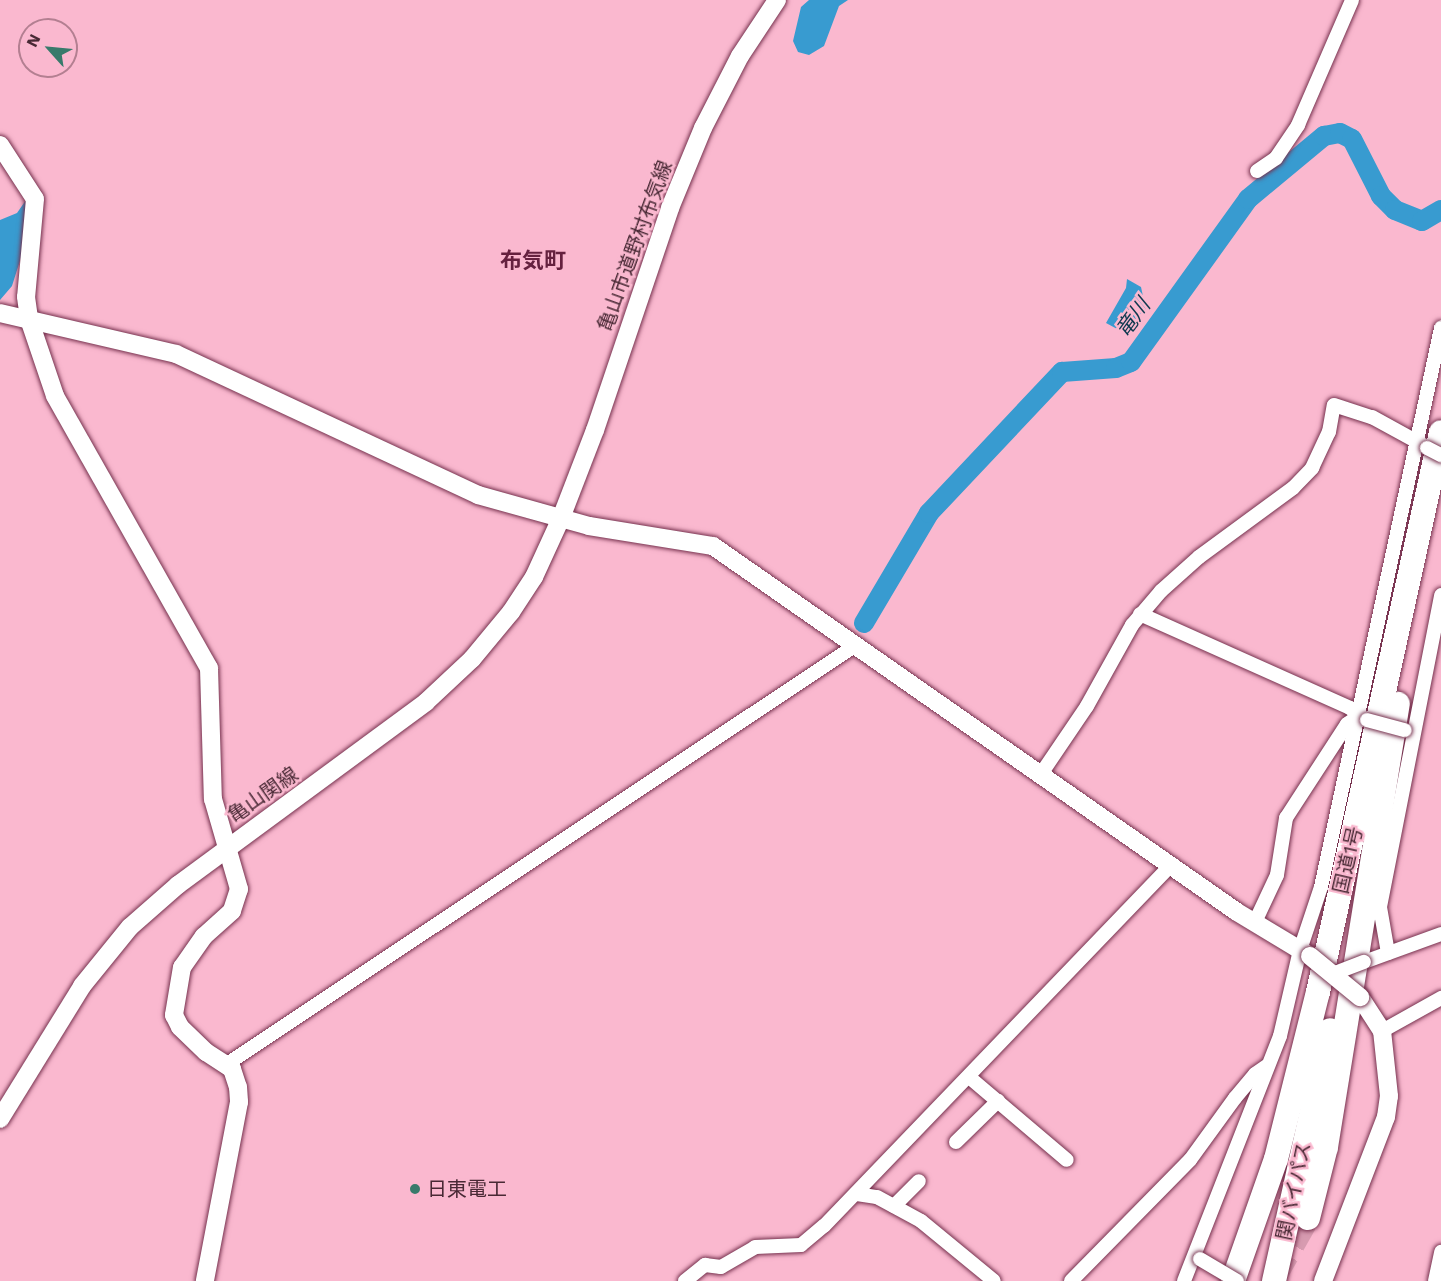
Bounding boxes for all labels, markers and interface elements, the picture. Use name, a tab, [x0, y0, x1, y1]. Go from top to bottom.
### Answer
north arrow	[18, 18, 78, 78]
text: N	[22, 31, 44, 50]
street label: 亀山市道野村布気線	[593, 157, 677, 335]
district label: 布気町	[500, 248, 566, 274]
water label: 竜川	[1110, 294, 1156, 342]
street label: 亀山関線	[223, 762, 303, 828]
street label: 国道1号	[1329, 824, 1367, 896]
street label: 関バイパス	[1272, 1140, 1316, 1242]
place label: 日東電工	[427, 1177, 507, 1201]
marker: 日東電工	[408, 1182, 422, 1196]

